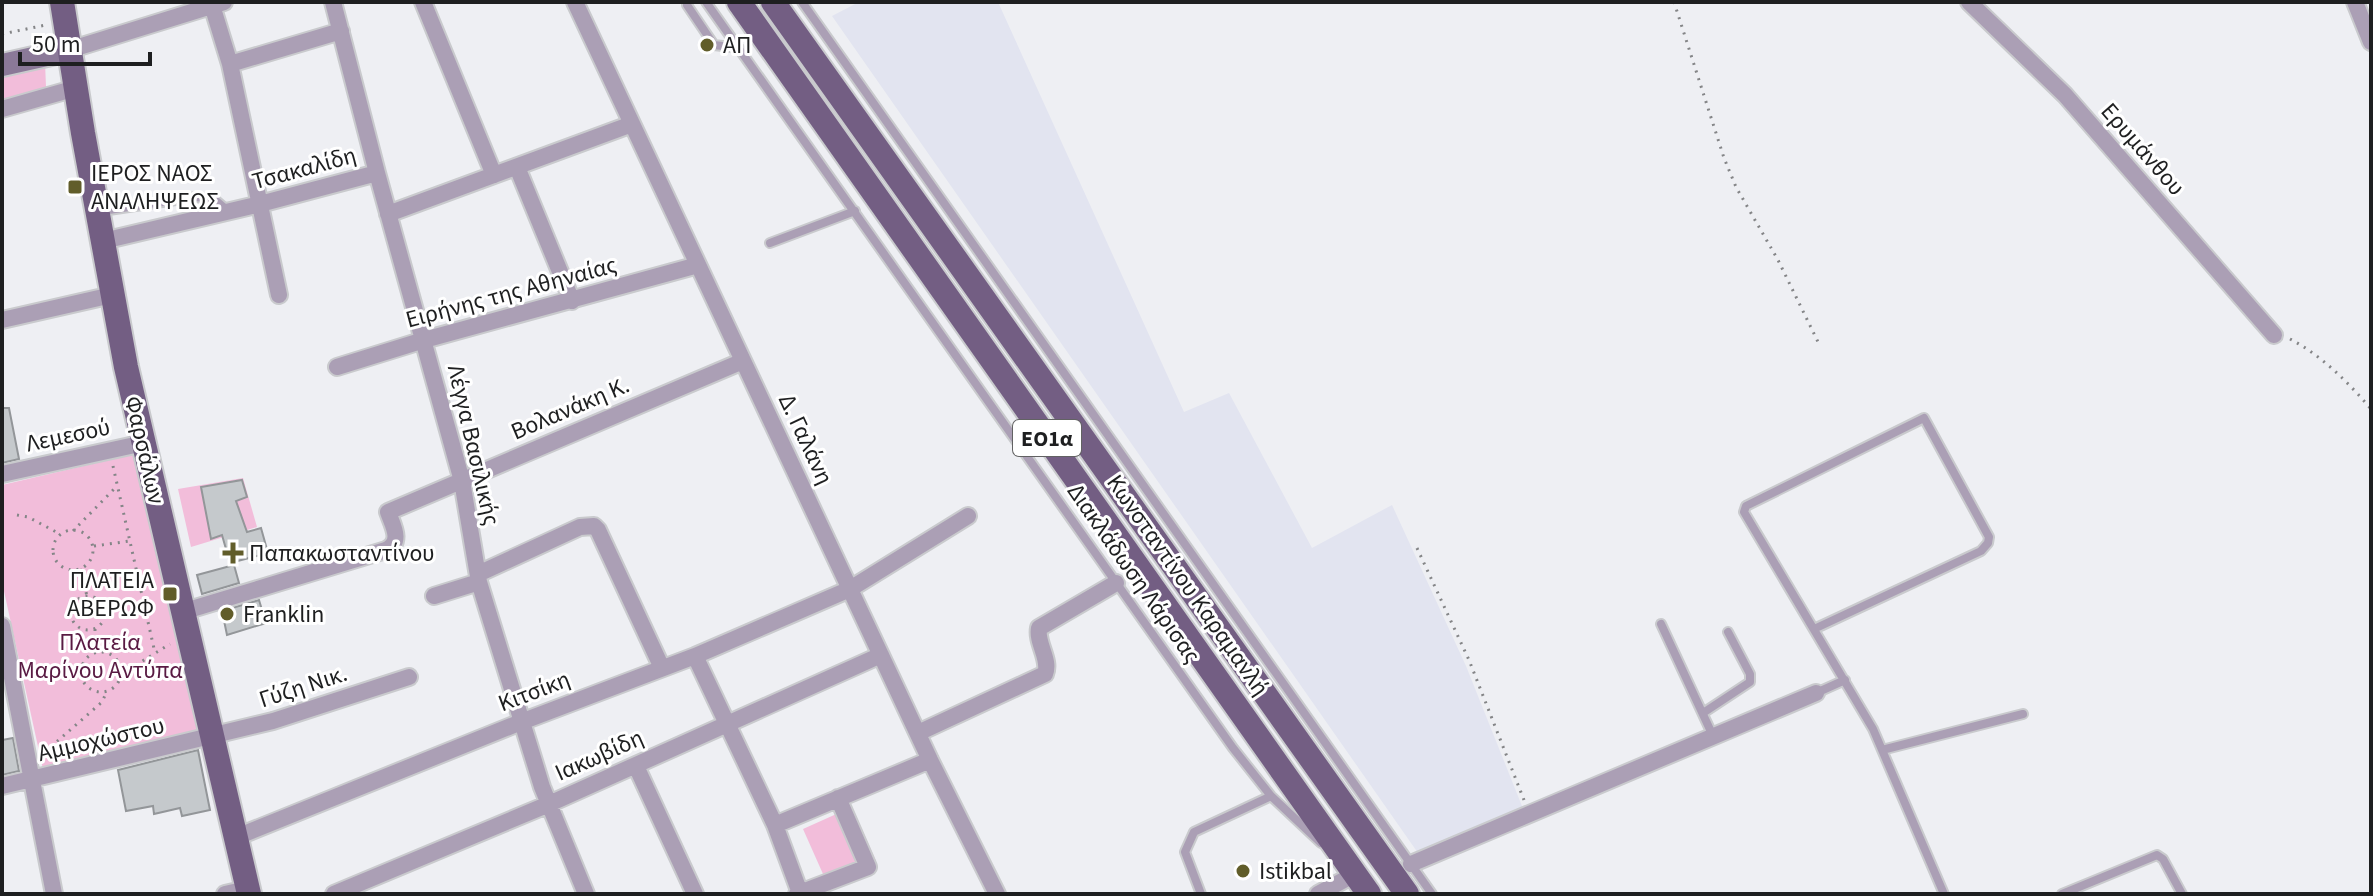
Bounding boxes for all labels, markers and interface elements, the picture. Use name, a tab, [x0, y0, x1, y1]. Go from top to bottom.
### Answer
scale bar	[20, 16, 150, 66]
text: 50 m	[32, 27, 81, 62]
place label: ΑΠ	[723, 28, 752, 63]
marker: ΑΠ	[698, 36, 716, 54]
street label: Ερυμάνθου	[2092, 95, 2193, 204]
street label: Τσακαλίδη	[248, 138, 360, 199]
place label: ΙΕΡΟΣ ΝΑΟΣ ΑΝΑΛΗΨΕΩΣ	[91, 156, 219, 219]
marker: ΙΕΡΟΣ ΝΑΟΣ ΑΝΑΛΗΨΕΩΣ	[66, 178, 84, 196]
street label: Ειρήνης της Αθηναίας	[402, 247, 621, 338]
street label: Λέγγα Βασιλικής	[438, 361, 509, 529]
street label: Βολανάκη Κ.	[505, 368, 635, 449]
street label: Δ. Γαλάνη	[769, 388, 842, 491]
street label: Φαρσάλων	[115, 393, 174, 508]
street label: Λεμεσού	[23, 410, 113, 461]
road number: ΕΟ1α	[1013, 420, 1081, 456]
street label: Κωνσταντίνου Καραμανλή	[1098, 467, 1277, 703]
street label: Διακλάδωση Λάρισας	[1058, 476, 1209, 670]
place label: Παπακωσταντίνου	[249, 536, 435, 571]
marker: Παπακωσταντίνου	[224, 544, 242, 562]
place label: ΠΛΑΤΕΙΑ ΑΒΕΡΩΦ	[67, 563, 154, 626]
marker: ΠΛΑΤΕΙΑ ΑΒΕΡΩΦ	[161, 585, 179, 603]
place label: Franklin	[243, 597, 324, 632]
marker: Franklin	[218, 605, 236, 623]
park label: Πλατεία Μαρίνου Αντύπα	[17, 625, 183, 688]
street label: Γύζη Νικ.	[255, 656, 352, 717]
street label: Κιτσίκη	[493, 662, 575, 721]
street label: Αμμοχώστου	[34, 708, 168, 771]
street label: Ιακωβίδη	[549, 720, 649, 790]
place label: Istikbal	[1259, 854, 1332, 889]
marker: Istikbal	[1234, 862, 1252, 880]

